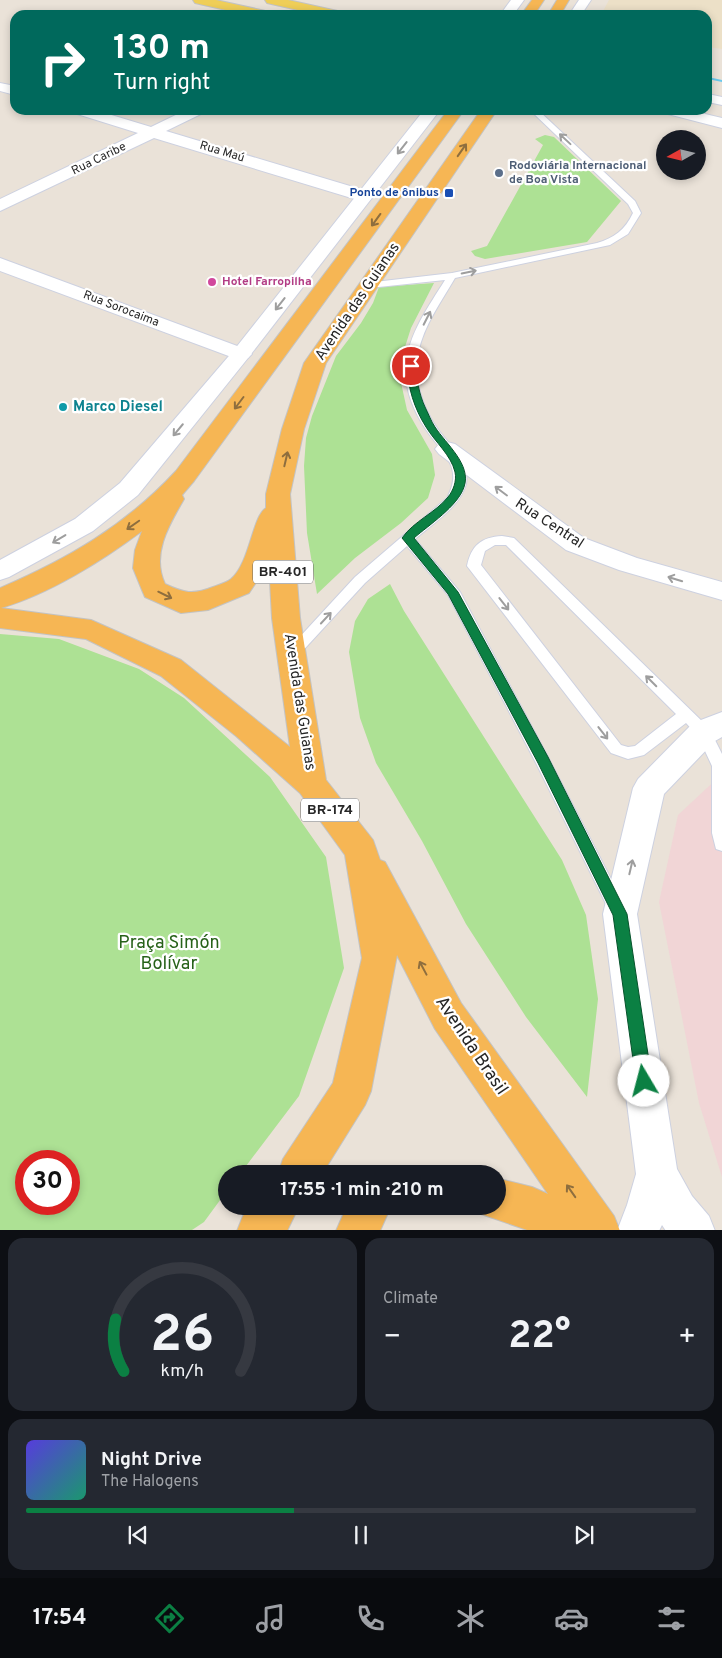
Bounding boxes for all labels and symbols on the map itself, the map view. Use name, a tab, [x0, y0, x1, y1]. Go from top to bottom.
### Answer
north arrow	[656, 130, 706, 180]
one-way arrow	[559, 133, 571, 145]
street label: Rua Maú	[198, 138, 246, 166]
street label: Rua Caribe	[69, 139, 129, 179]
one-way arrow	[396, 141, 407, 154]
one-way arrow	[457, 143, 467, 157]
place label: Rodoviária Internacional de Boa Vista	[509, 158, 647, 188]
marker: Rodoviária Internacional de Boa Vista	[493, 167, 505, 179]
place label: Ponto de ônibus	[350, 185, 439, 201]
marker: Ponto de ônibus	[443, 187, 455, 199]
one-way arrow	[370, 213, 381, 226]
street label: Avenida das Guianas	[311, 239, 405, 365]
one-way arrow	[461, 267, 477, 277]
place label: Hotel Farropilha	[222, 274, 312, 290]
marker: Hotel Farropilha	[206, 276, 218, 288]
street label: Rua Sorocaima	[81, 287, 161, 331]
one-way arrow	[275, 297, 285, 311]
one-way arrow	[422, 311, 432, 326]
pin	[390, 345, 432, 387]
one-way arrow	[234, 396, 245, 409]
place label: Marco Diesel	[73, 398, 163, 417]
marker: Marco Diesel	[57, 401, 69, 413]
one-way arrow	[172, 423, 183, 436]
one-way arrow	[282, 451, 291, 467]
one-way arrow	[494, 485, 507, 496]
street label: Rua Central	[511, 495, 587, 553]
one-way arrow	[126, 520, 140, 530]
one-way arrow	[53, 535, 67, 545]
road number: BR-401	[253, 560, 313, 584]
one-way arrow	[667, 573, 683, 583]
one-way arrow	[158, 590, 173, 600]
one-way arrow	[498, 597, 509, 610]
one-way arrow	[321, 612, 332, 625]
street label: Avenida das Guianas	[279, 632, 319, 772]
one-way arrow	[645, 675, 658, 687]
one-way arrow	[598, 726, 609, 739]
road number: BR-174	[301, 798, 359, 822]
one-way arrow	[627, 859, 636, 875]
park label: Praça Simón Bolívar	[118, 932, 220, 976]
one-way arrow	[418, 961, 428, 976]
street label: Avenida Brasil	[429, 992, 513, 1100]
position arrow	[617, 1054, 669, 1106]
speed limit sign: 30	[15, 1150, 80, 1215]
one-way arrow	[566, 1184, 576, 1198]

